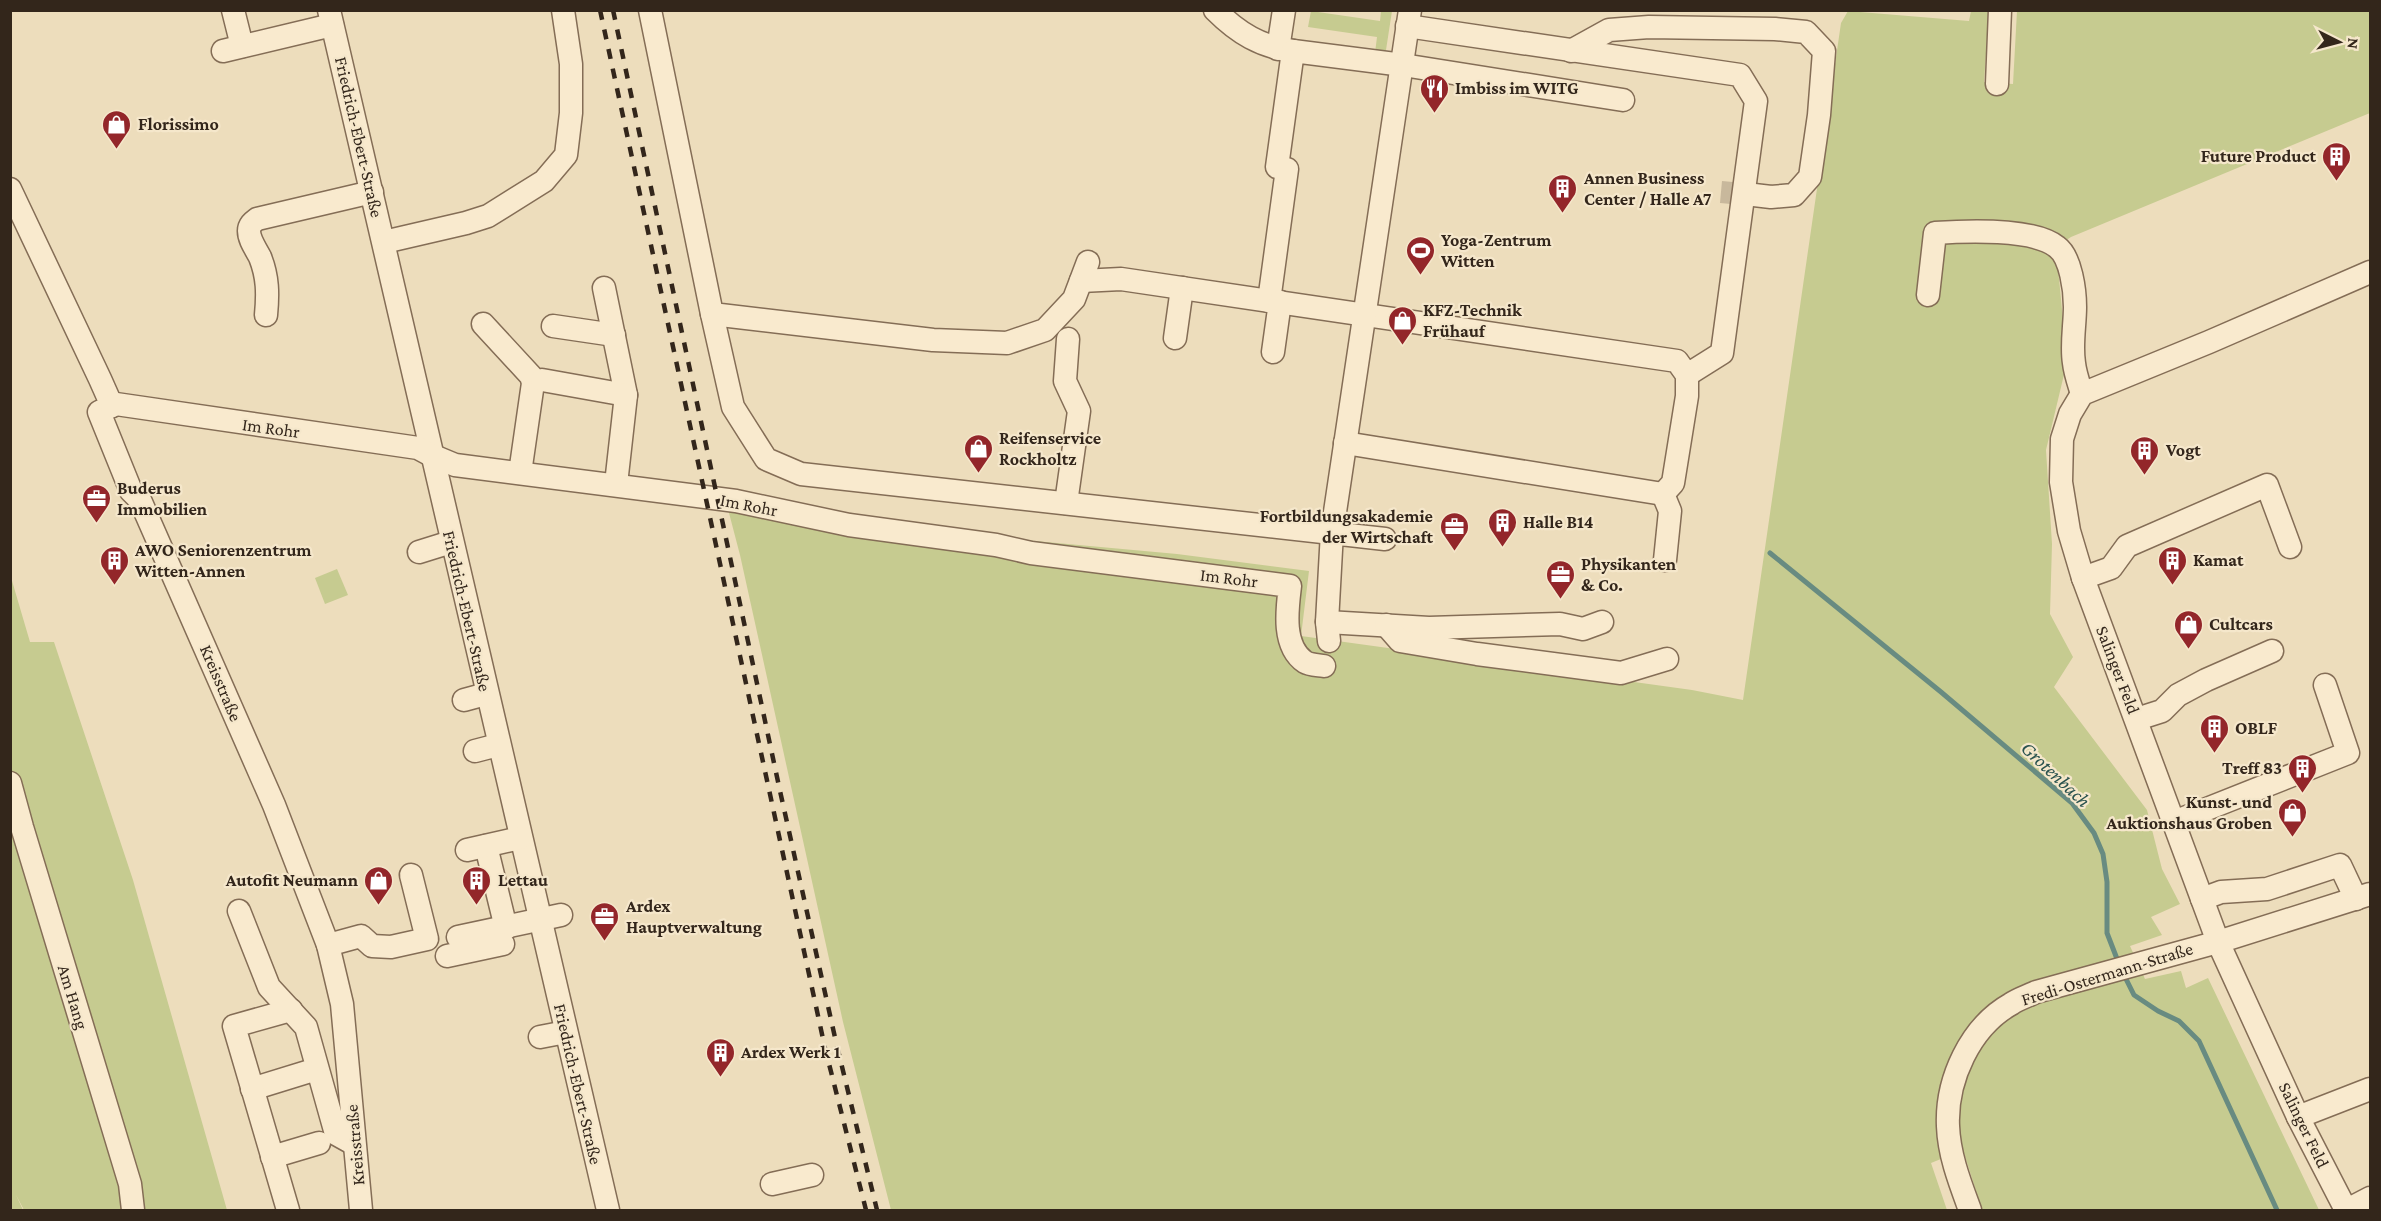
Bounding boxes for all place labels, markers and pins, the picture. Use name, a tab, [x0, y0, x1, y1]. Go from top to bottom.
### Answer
restaurant icon: Imbiss im WITG	[1418, 72, 1450, 114]
place label: Imbiss im WITG	[1455, 78, 1579, 98]
shop icon: Florissimo	[101, 108, 133, 150]
place label: Florissimo	[138, 114, 219, 134]
building icon: Future Product	[2321, 140, 2353, 182]
place label: Future Product	[2201, 146, 2317, 166]
place label: Annen Business Center / Halle A7	[1583, 168, 1712, 209]
building icon: Annen Business Center / Halle A7	[1547, 172, 1579, 214]
place label: Yoga-Zentrum Witten	[1440, 230, 1552, 271]
sports icon: Yoga-Zentrum Witten	[1404, 234, 1436, 276]
place label: KFZ-Technik Frühauf	[1423, 300, 1522, 341]
shop icon: KFZ-Technik Frühauf	[1386, 304, 1418, 346]
place label: Reifenservice Rockholtz	[999, 428, 1101, 469]
shop icon: Reifenservice Rockholtz	[962, 432, 994, 474]
building icon: Vogt	[2129, 434, 2161, 476]
place label: Vogt	[2165, 440, 2201, 460]
place label: Buderus Immobilien	[117, 478, 208, 519]
office icon: Buderus Immobilien	[80, 482, 112, 524]
place label: Fortbildungsakademie der Wirtschaft	[1260, 506, 1434, 547]
building icon: Halle B14	[1486, 506, 1518, 548]
office icon: Fortbildungsakademie der Wirtschaft	[1438, 510, 1470, 552]
place label: Halle B14	[1523, 512, 1594, 532]
place label: AWO Seniorenzentrum Witten-Annen	[134, 540, 312, 581]
building icon: AWO Seniorenzentrum Witten-Annen	[98, 544, 130, 586]
building icon: Kamat	[2156, 544, 2188, 586]
place label: Kamat	[2193, 550, 2244, 570]
place label: Physikanten & Co.	[1581, 554, 1677, 595]
office icon: Physikanten & Co.	[1544, 558, 1576, 600]
shop icon: Cultcars	[2172, 608, 2204, 650]
place label: Cultcars	[2209, 614, 2273, 634]
building icon: OBLF	[2198, 712, 2230, 754]
place label: OBLF	[2235, 718, 2278, 738]
building icon: Treff 83	[2287, 752, 2319, 794]
place label: Treff 83	[2222, 758, 2282, 778]
place label: Kunst- und Auktionshaus Groben	[2105, 792, 2273, 833]
shop icon: Kunst- und Auktionshaus Groben	[2277, 796, 2309, 838]
shop icon: Autofit Neumann	[363, 864, 395, 906]
building icon: Lettau	[461, 864, 493, 906]
place label: Autofit Neumann	[225, 870, 359, 890]
place label: Lettau	[498, 870, 549, 890]
place label: Ardex Hauptverwaltung	[625, 896, 762, 937]
office icon: Ardex Hauptverwaltung	[589, 900, 621, 942]
building icon: Ardex Werk 1	[704, 1036, 736, 1078]
place label: Ardex Werk 1	[740, 1042, 841, 1062]

